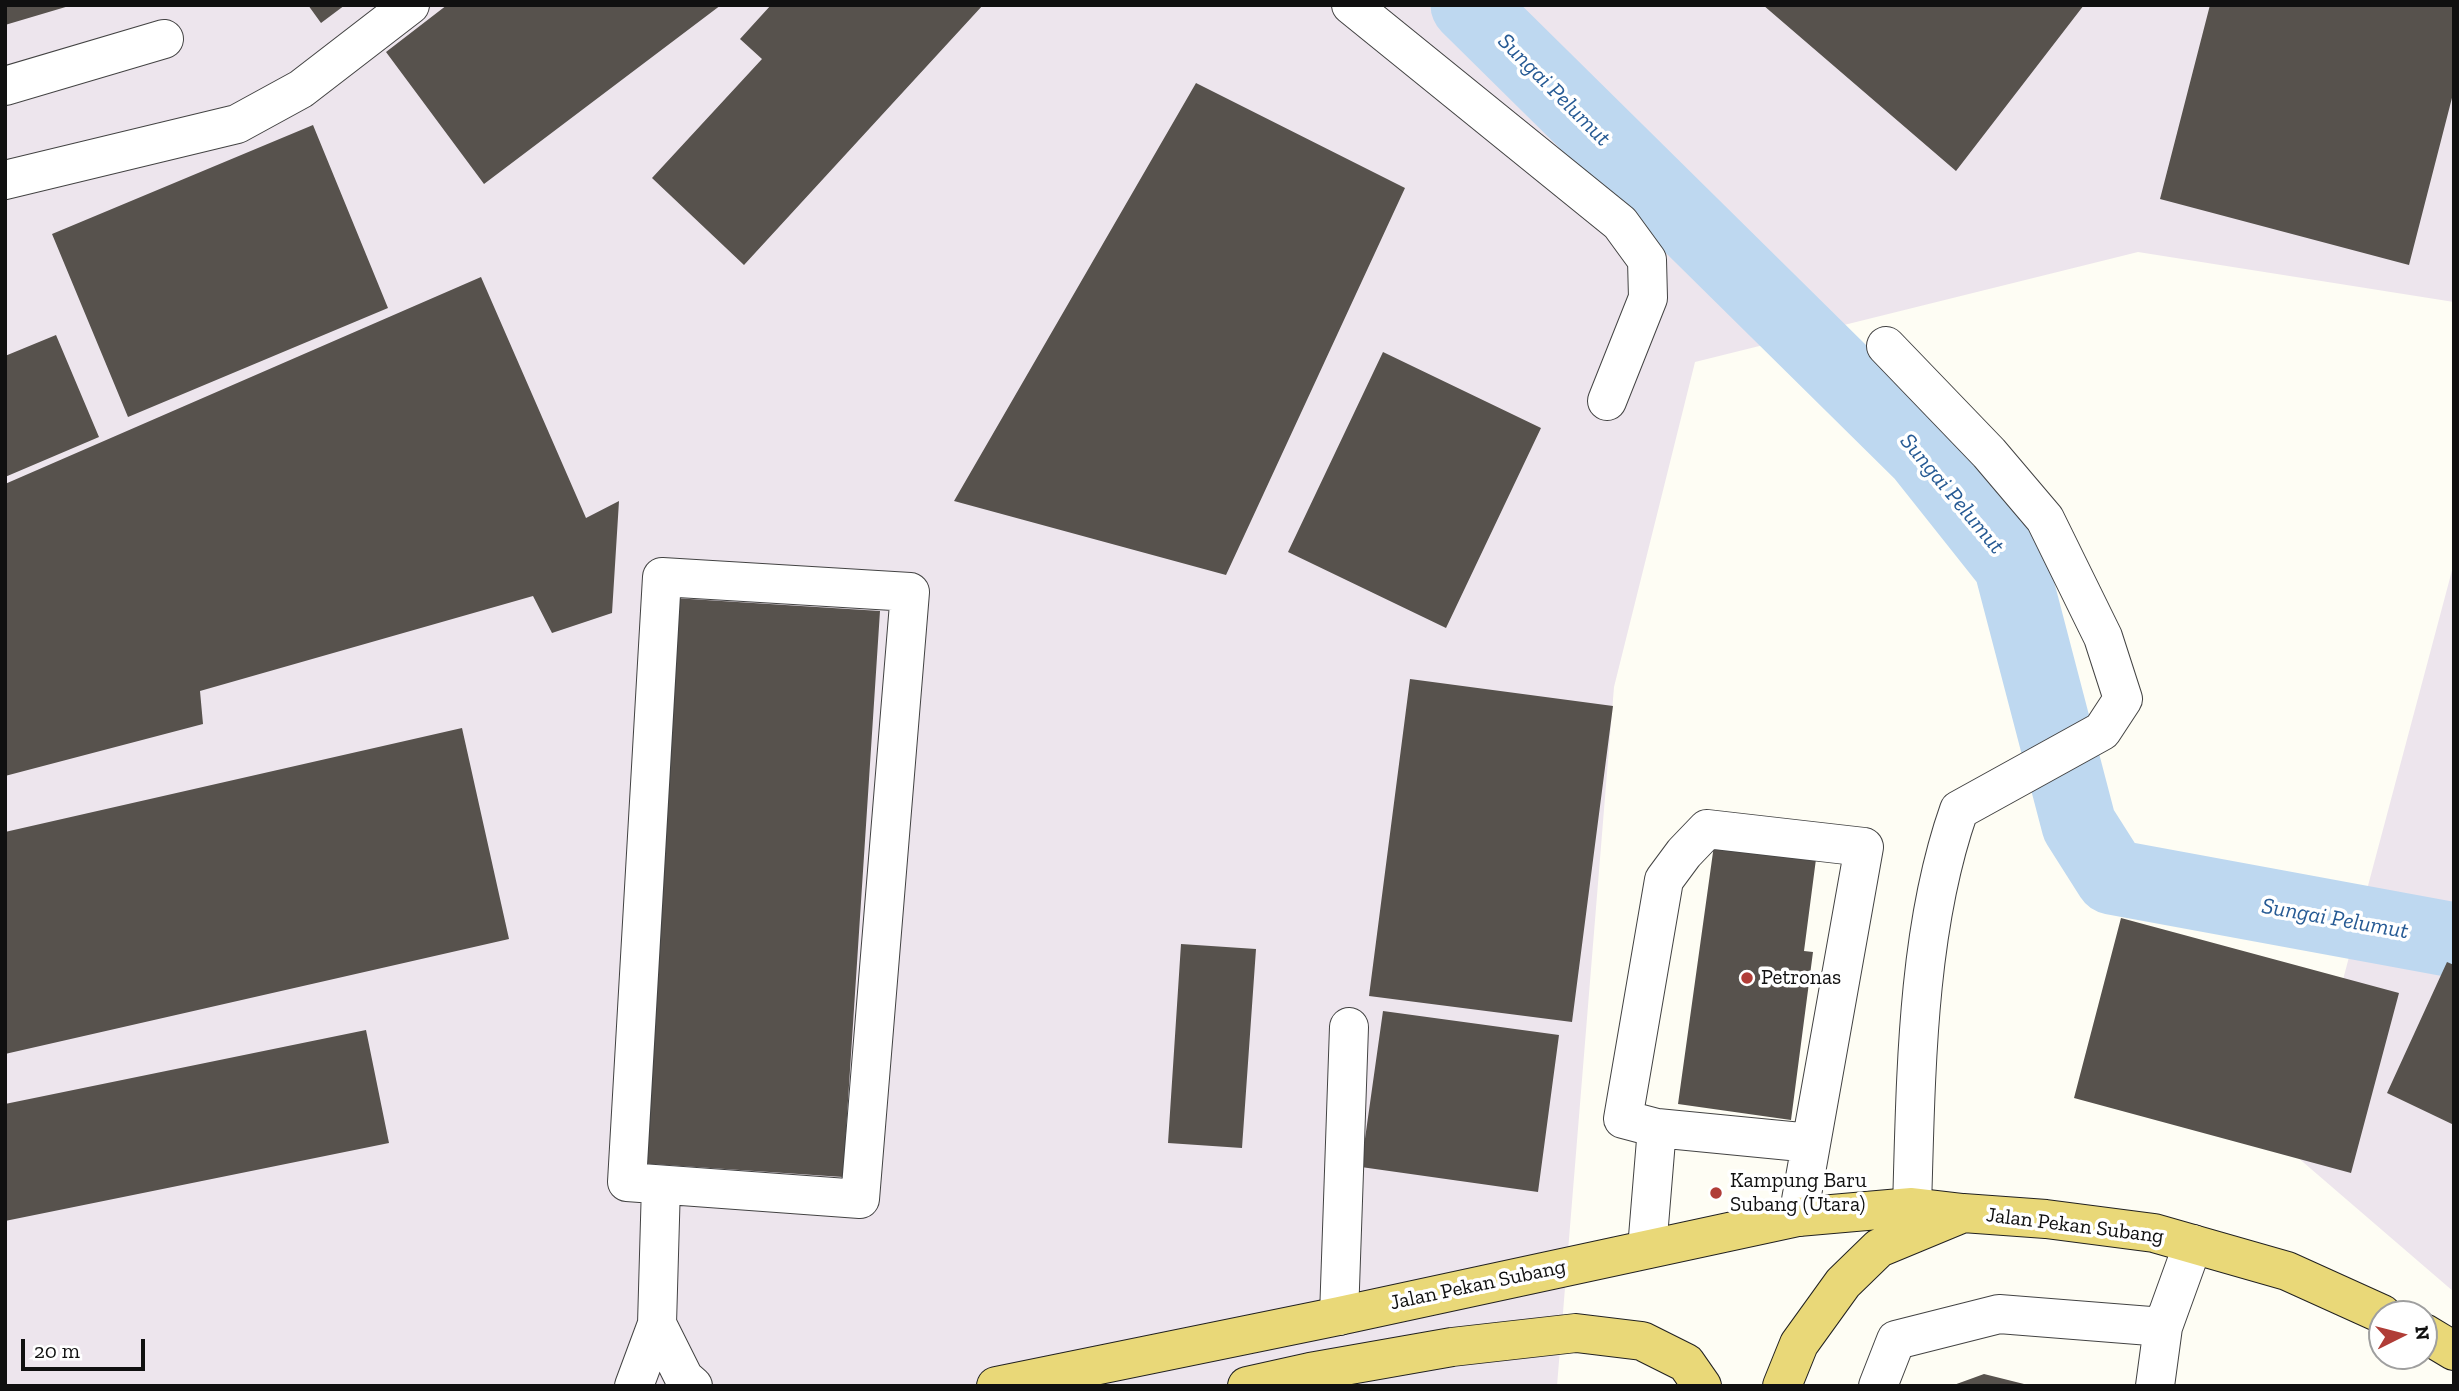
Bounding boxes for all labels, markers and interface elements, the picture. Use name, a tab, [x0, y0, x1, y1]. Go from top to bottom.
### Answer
water label: Sungai Pelumut	[1492, 28, 1616, 152]
water label: Sungai Pelumut	[1894, 428, 2010, 560]
water label: Sungai Pelumut	[2259, 893, 2411, 945]
place label: Petronas	[1761, 965, 1841, 991]
marker: Petronas	[1739, 970, 1755, 986]
place label: Kampung Baru Subang (Utara)	[1730, 1168, 1867, 1218]
marker: Kampung Baru Subang (Utara)	[1708, 1185, 1724, 1201]
street label: Jalan Pekan Subang	[1985, 1203, 2165, 1249]
street label: Jalan Pekan Subang	[1388, 1254, 1568, 1316]
north arrow	[2368, 1300, 2438, 1370]
scale bar	[24, 1324, 149, 1368]
text: N	[2410, 1325, 2435, 1341]
text: 20 m	[34, 1338, 80, 1363]

